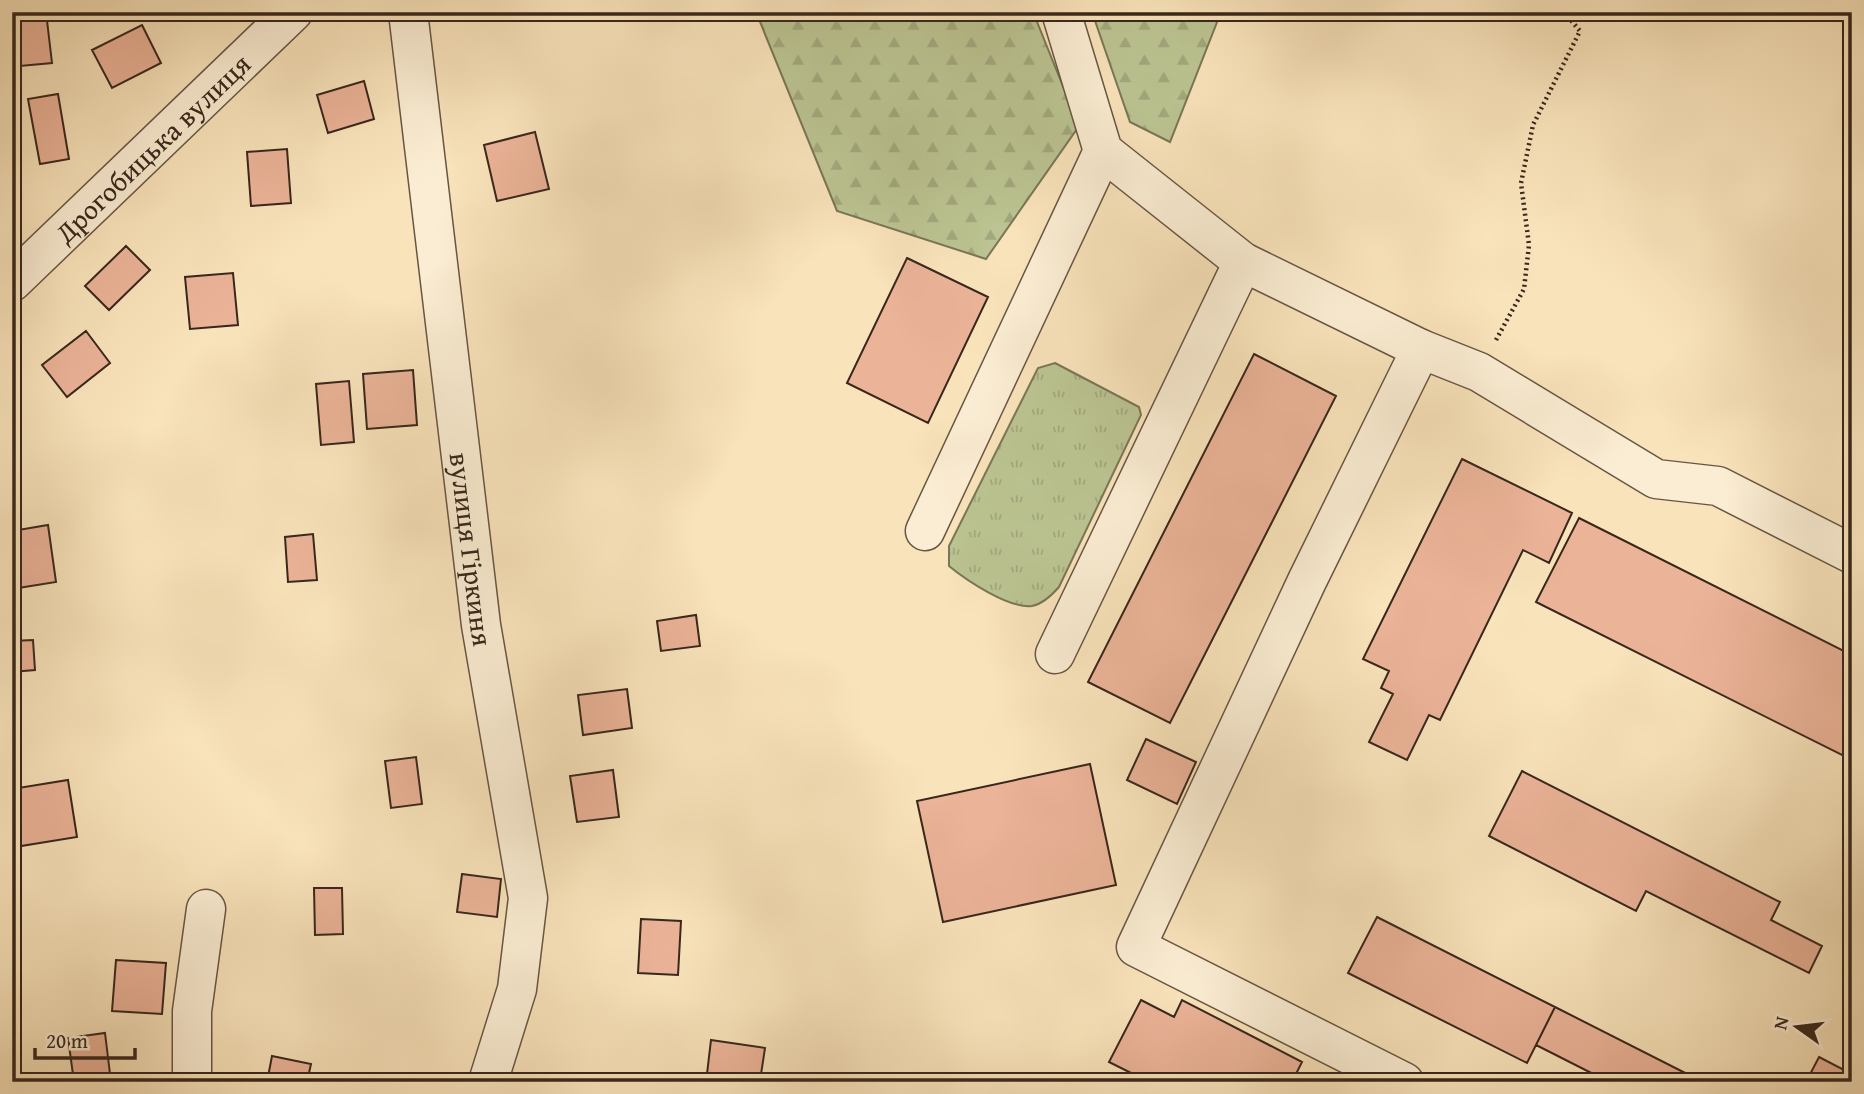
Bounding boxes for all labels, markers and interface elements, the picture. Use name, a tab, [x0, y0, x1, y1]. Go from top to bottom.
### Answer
street label: Дрогобицька вулиця	[44, 43, 259, 252]
street label: вулиця Гіркиня	[440, 450, 505, 649]
north arrow	[1762, 992, 1832, 1062]
text: N	[1765, 1013, 1796, 1032]
scale bar	[35, 1017, 135, 1061]
text: 20 m	[46, 1025, 88, 1056]

